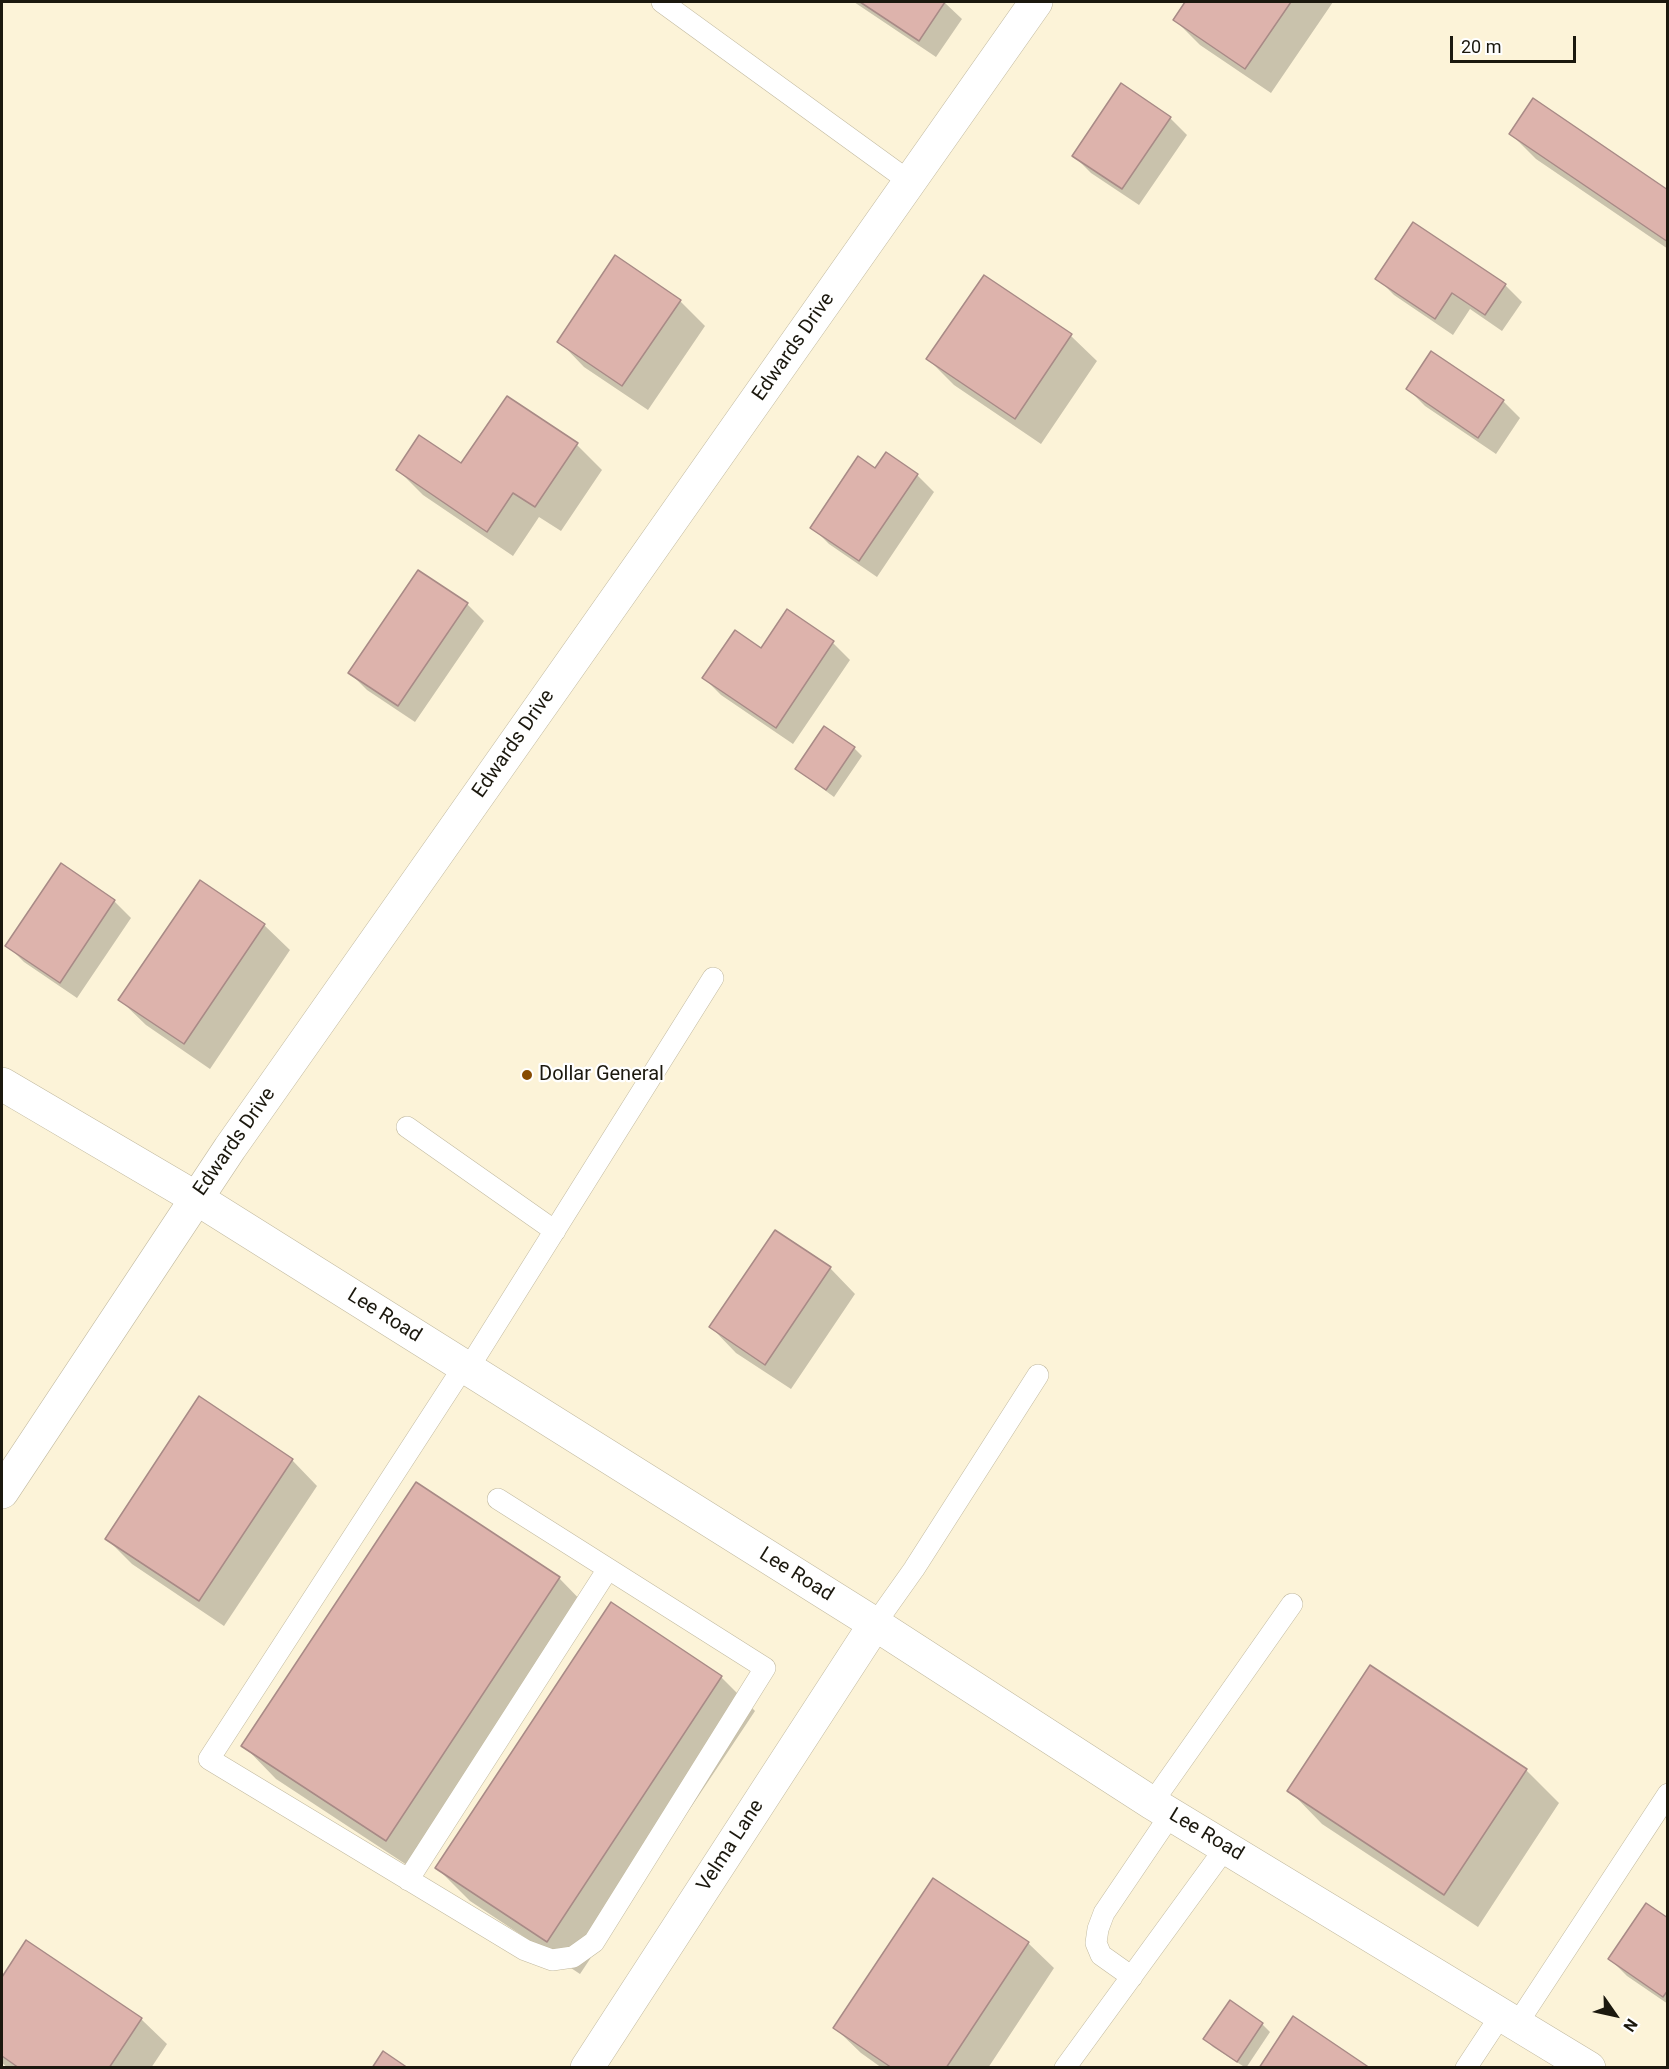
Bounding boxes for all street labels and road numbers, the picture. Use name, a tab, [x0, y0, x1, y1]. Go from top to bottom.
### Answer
street label: Edwards Drive	[748, 288, 840, 406]
street label: Edwards Drive	[468, 685, 560, 803]
street label: Edwards Drive	[189, 1083, 281, 1201]
street label: Lee Road	[343, 1284, 425, 1348]
street label: Lee Road	[755, 1543, 837, 1607]
street label: Velma Lane	[692, 1796, 770, 1896]
street label: Lee Road	[1164, 1803, 1248, 1867]

